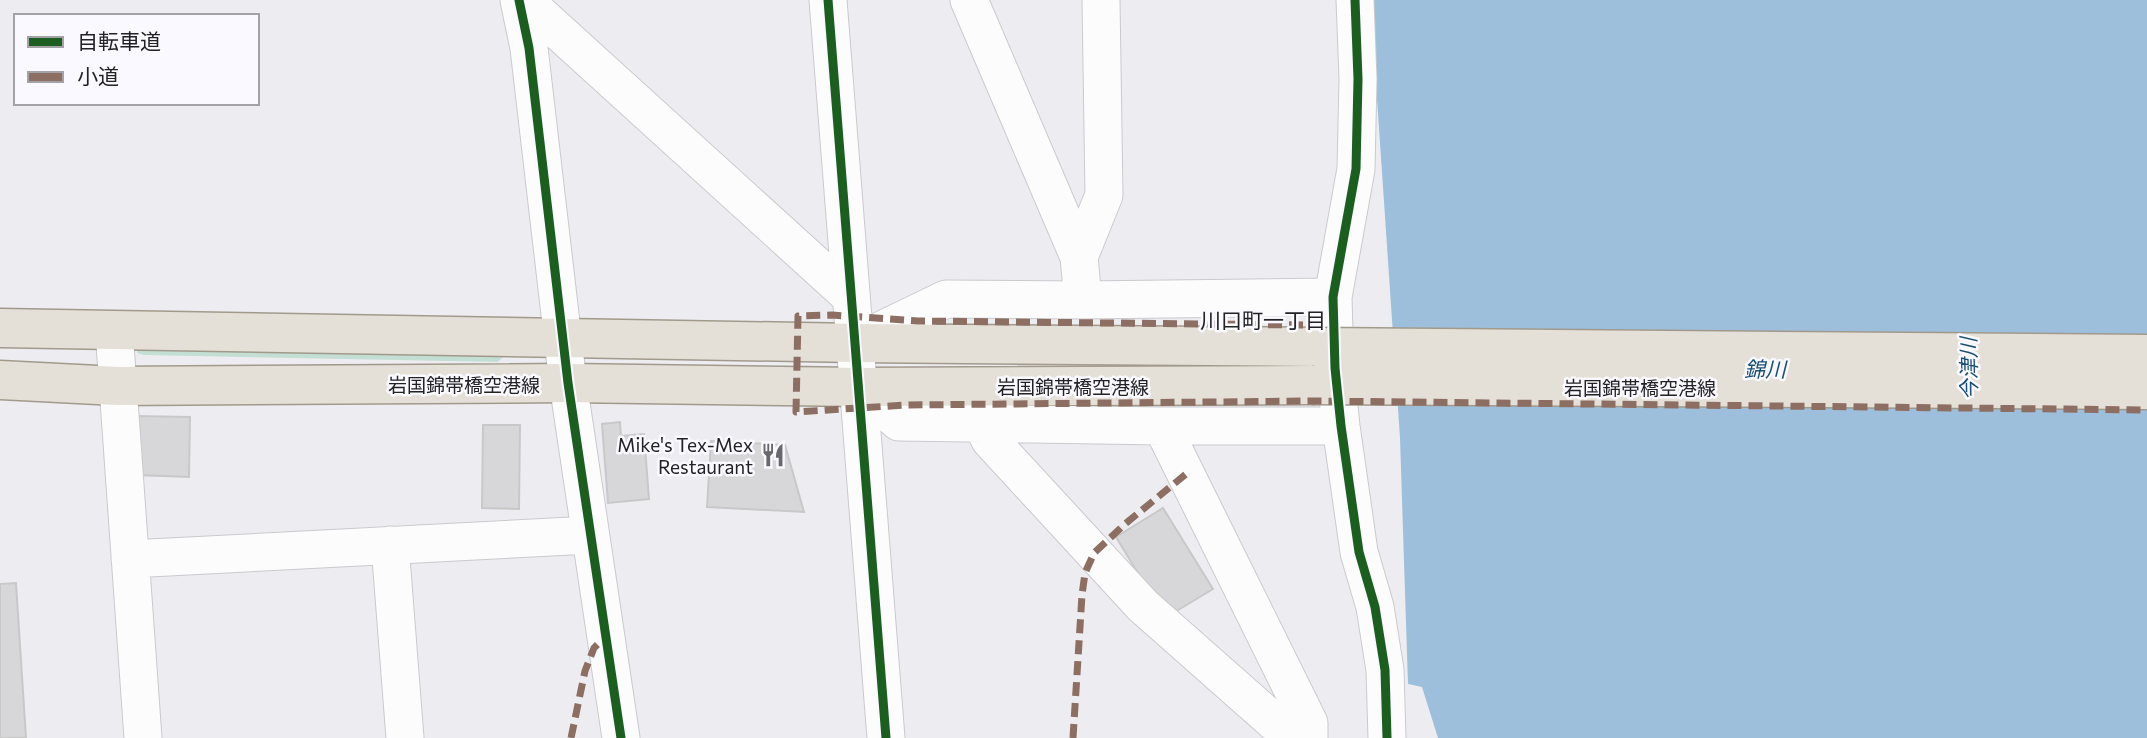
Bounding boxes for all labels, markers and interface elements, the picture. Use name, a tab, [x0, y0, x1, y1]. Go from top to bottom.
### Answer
legend	[14, 14, 259, 105]
text: 自転車道	[77, 28, 161, 53]
text: 小道	[77, 63, 119, 88]
district label: 川口町一丁目	[1200, 307, 1326, 332]
water label: 今津川	[1955, 335, 1981, 401]
water label: 錦川	[1744, 356, 1788, 381]
street label: 岩国錦帯橋空港線	[388, 373, 540, 396]
street label: 岩国錦帯橋空港線	[997, 375, 1149, 398]
street label: 岩国錦帯橋空港線	[1564, 376, 1716, 399]
place label: Mike's Tex-Mex Restaurant	[617, 433, 753, 478]
restaurant icon: Mike's Tex-Mex Restaurant	[759, 441, 787, 469]

